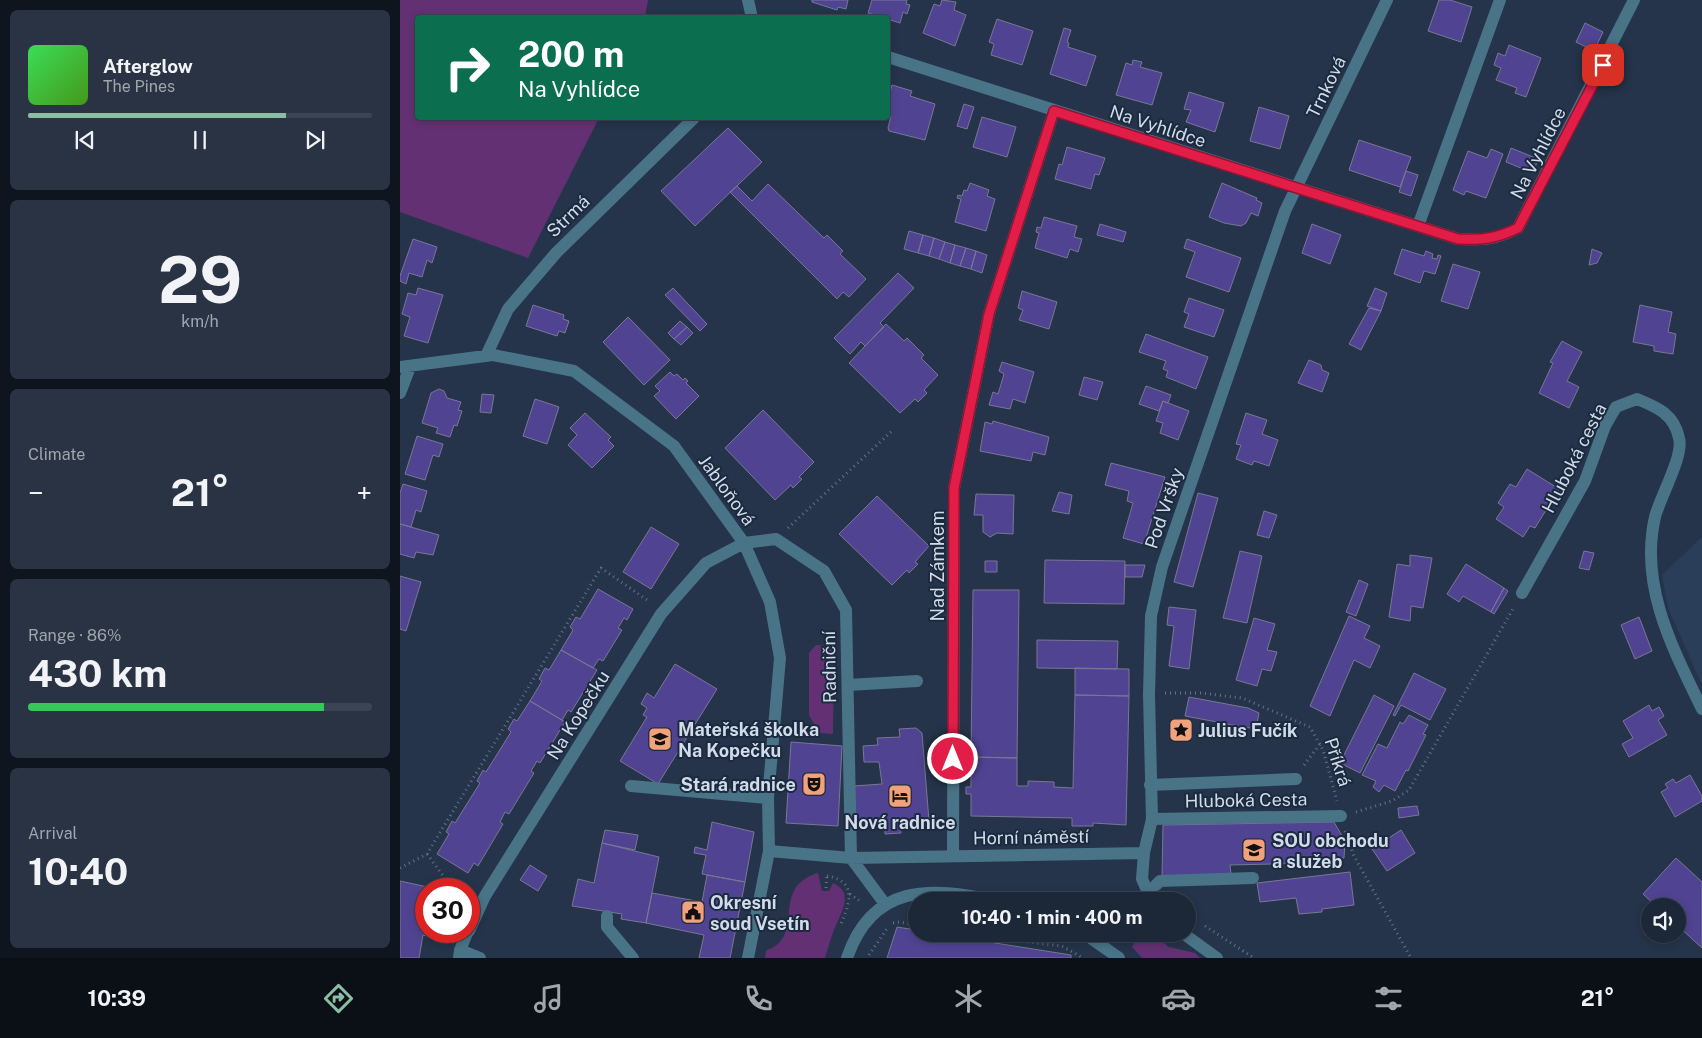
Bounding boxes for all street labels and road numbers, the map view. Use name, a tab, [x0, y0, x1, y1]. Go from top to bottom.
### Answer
street label: Trnková	[1302, 53, 1350, 121]
street label: Na Vyhlídce	[1107, 101, 1209, 151]
street label: Na Vyhlídce	[1506, 104, 1570, 202]
street label: Strmá	[542, 191, 594, 241]
street label: Hluboká cesta	[1537, 400, 1611, 516]
street label: Jabloňová	[694, 451, 760, 529]
street label: Pod Vršky	[1140, 464, 1188, 551]
street label: Nad Zámkem	[927, 510, 948, 622]
street label: Radniční	[818, 630, 840, 703]
street label: Na Kopečku	[542, 667, 614, 763]
street label: Příkrá	[1320, 735, 1356, 789]
street label: Hluboká Cesta	[1184, 788, 1308, 812]
street label: Horní náměstí	[973, 825, 1090, 849]

